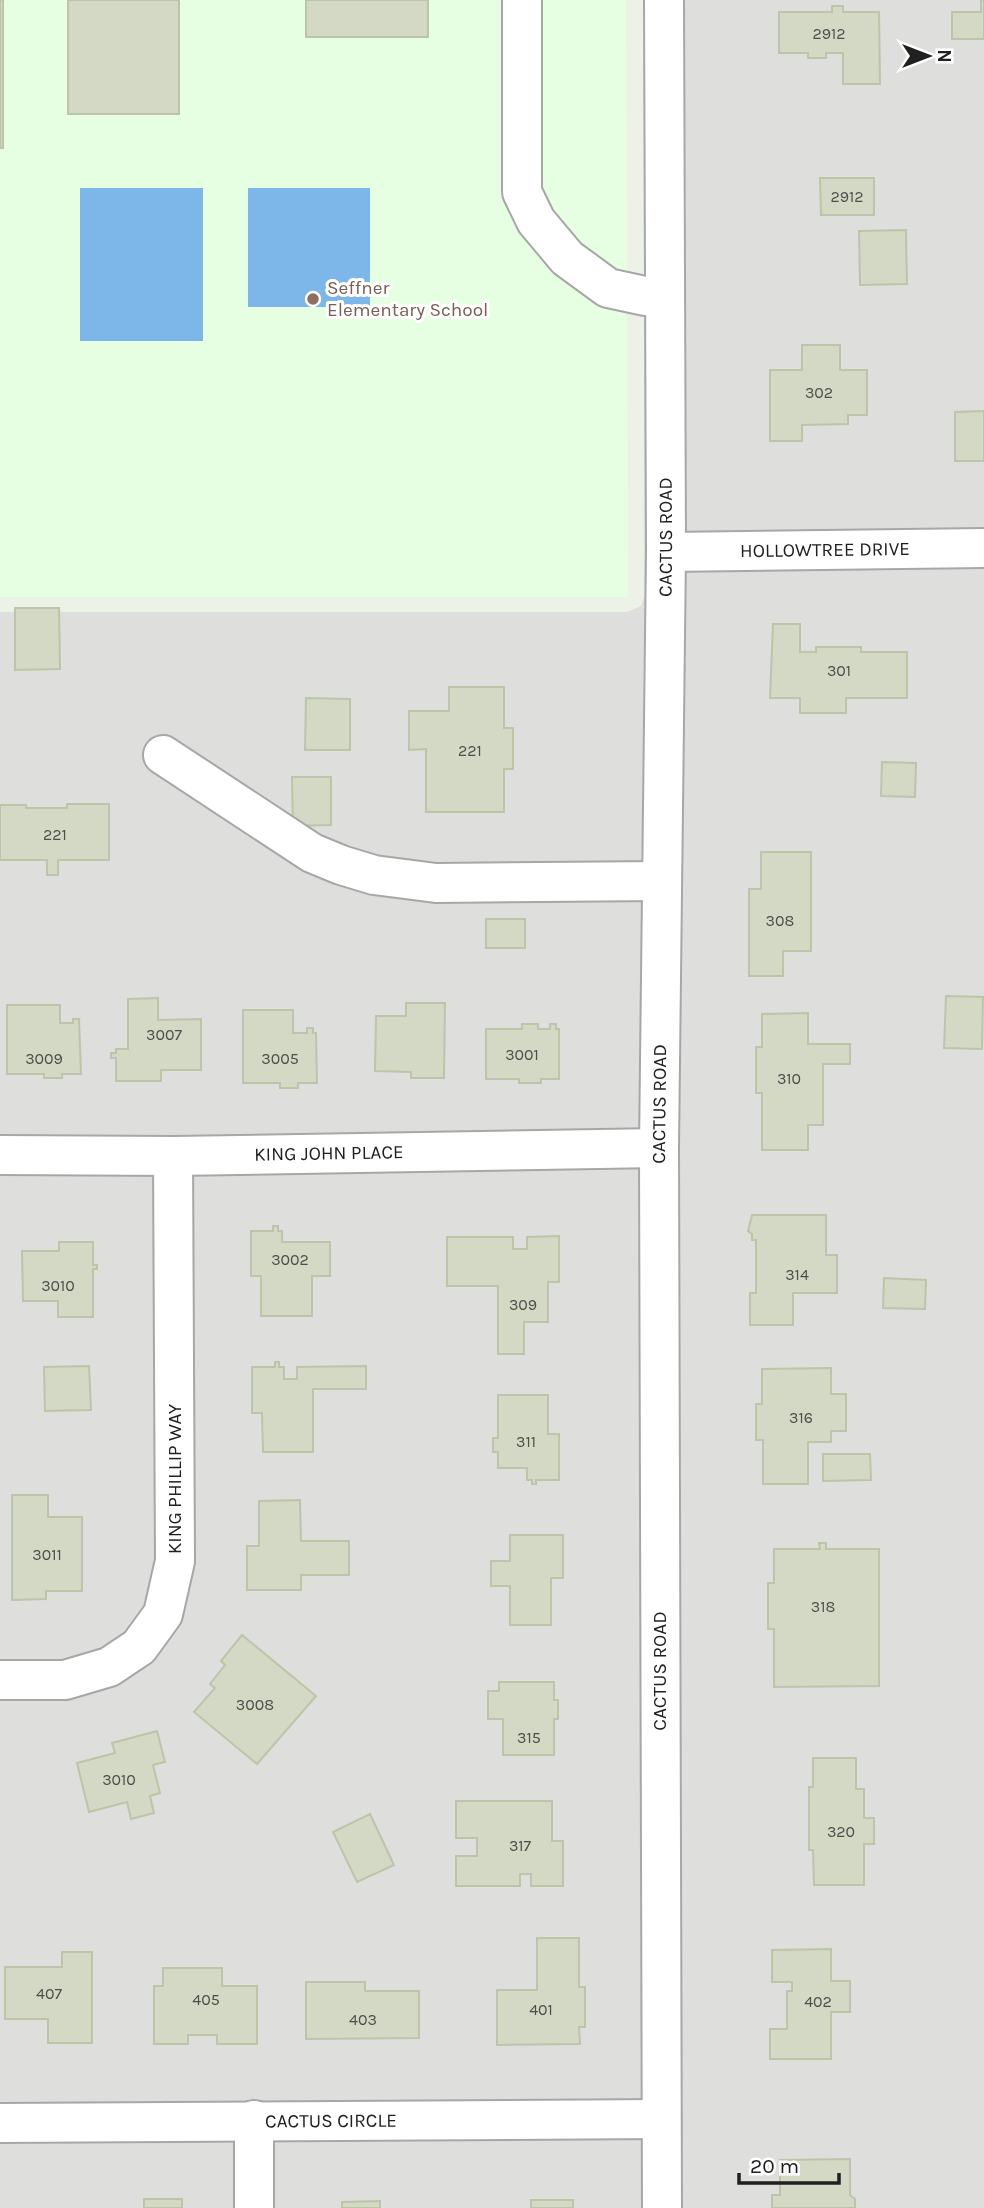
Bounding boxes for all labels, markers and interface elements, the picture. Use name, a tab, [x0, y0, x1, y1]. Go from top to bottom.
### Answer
north arrow	[893, 21, 963, 91]
house number: 2912	[812, 24, 846, 43]
text: N	[933, 49, 955, 63]
house number: 2912	[830, 187, 864, 206]
place label: Seffner Elementary School	[327, 277, 488, 321]
marker: Seffner Elementary School	[305, 291, 321, 307]
house number: 302	[805, 383, 833, 402]
street label: CACTUS ROAD	[654, 477, 677, 597]
street label: HOLLOWTREE DRIVE	[740, 538, 910, 562]
house number: 301	[827, 661, 851, 680]
house number: 221	[458, 741, 482, 760]
house number: 221	[43, 825, 67, 844]
house number: 308	[766, 911, 794, 930]
house number: 3007	[146, 1025, 182, 1044]
street label: CACTUS ROAD	[648, 1044, 671, 1164]
house number: 3001	[505, 1045, 539, 1064]
house number: 3009	[25, 1049, 63, 1068]
house number: 3005	[261, 1049, 299, 1068]
house number: 310	[777, 1069, 801, 1088]
street label: KING JOHN PLACE	[254, 1141, 404, 1166]
house number: 3002	[271, 1250, 309, 1269]
house number: 314	[785, 1265, 809, 1284]
house number: 3010	[41, 1276, 75, 1295]
house number: 309	[509, 1295, 537, 1314]
street label: KING PHILLIP WAY	[164, 1403, 186, 1554]
house number: 316	[789, 1408, 813, 1427]
house number: 311	[516, 1432, 536, 1451]
house number: 3011	[32, 1545, 62, 1564]
house number: 318	[811, 1597, 835, 1616]
street label: CACTUS ROAD	[649, 1611, 671, 1731]
house number: 3008	[236, 1695, 274, 1714]
house number: 315	[517, 1728, 541, 1747]
house number: 3010	[102, 1770, 136, 1789]
house number: 320	[827, 1822, 855, 1841]
house number: 317	[509, 1836, 532, 1855]
house number: 407	[36, 1984, 62, 2003]
house number: 405	[192, 1990, 220, 2009]
house number: 402	[804, 1992, 832, 2011]
house number: 401	[529, 2000, 553, 2019]
house number: 403	[349, 2010, 377, 2029]
street label: CACTUS CIRCLE	[265, 2110, 397, 2132]
scale bar	[739, 2142, 839, 2186]
text: 20 m	[750, 2154, 799, 2178]

